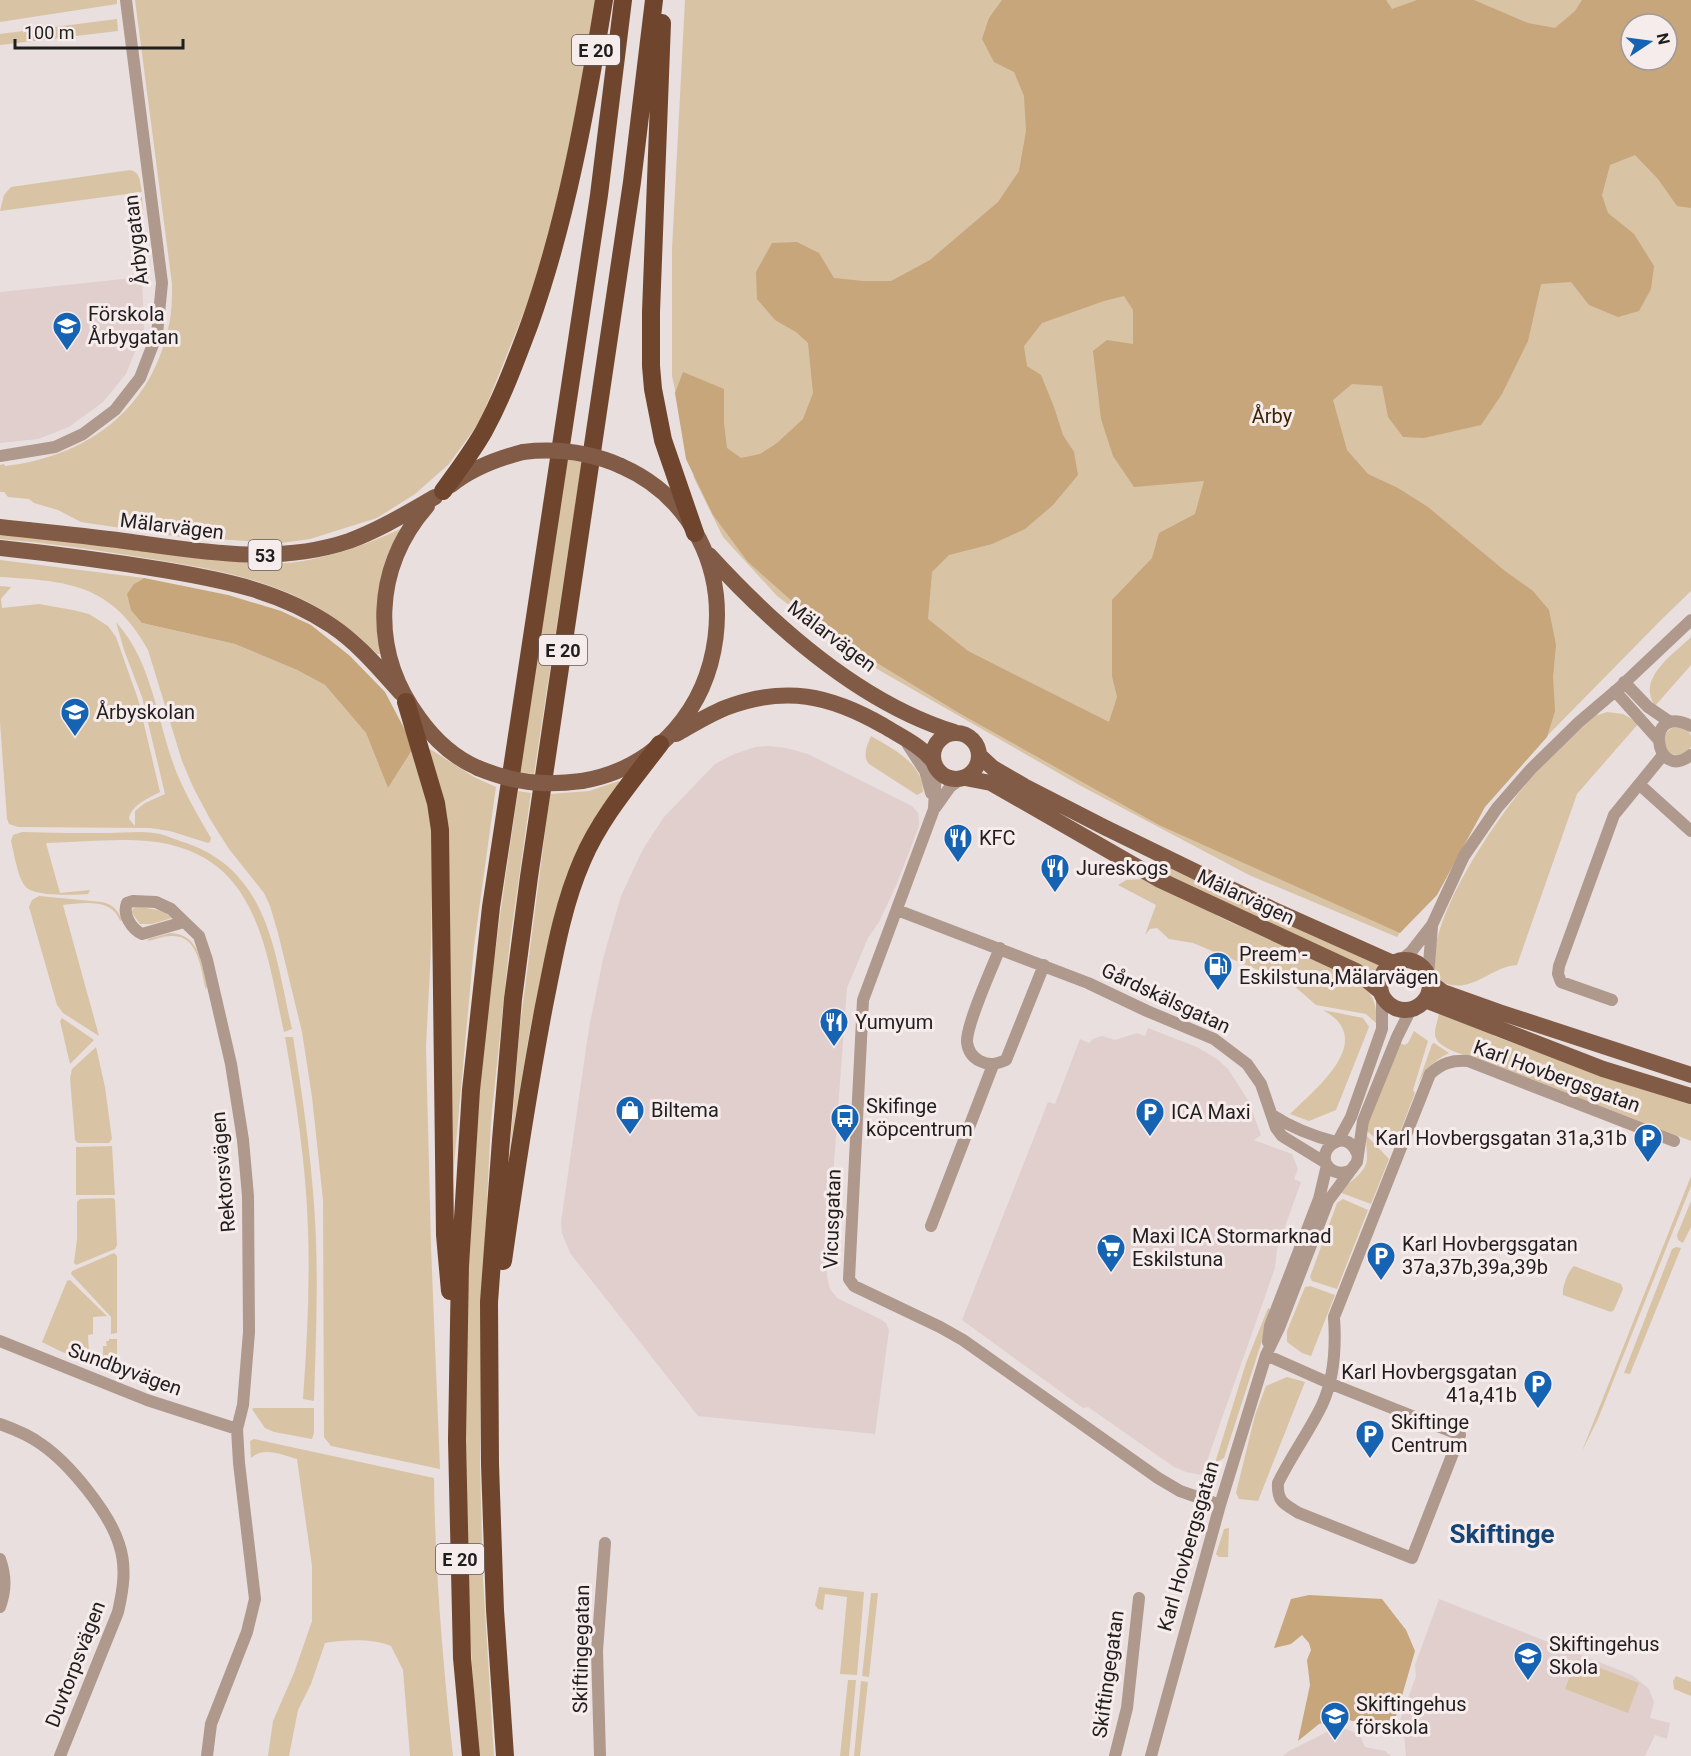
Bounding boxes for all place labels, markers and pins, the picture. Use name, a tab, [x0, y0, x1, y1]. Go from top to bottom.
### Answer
place label: Förskola Årbygatan	[88, 302, 179, 349]
school or university icon: Förskola Årbygatan	[51, 310, 83, 352]
school or university icon: Årbyskolan	[59, 696, 91, 738]
place label: Årbyskolan	[96, 700, 195, 724]
restaurant icon: KFC	[942, 822, 974, 864]
place label: KFC	[979, 826, 1016, 850]
restaurant icon: Jureskogs	[1039, 852, 1071, 894]
place label: Jureskogs	[1076, 856, 1169, 880]
place label: Preem - Eskilstuna,Mälarvägen	[1239, 942, 1439, 989]
fuel station icon: Preem - Eskilstuna,Mälarvägen	[1202, 950, 1234, 992]
restaurant icon: Yumyum	[818, 1006, 850, 1048]
place label: Yumyum	[855, 1010, 933, 1034]
shop icon: Biltema	[614, 1094, 646, 1136]
place label: Skifinge köpcentrum	[866, 1094, 973, 1141]
parking icon: ICA Maxi	[1134, 1096, 1166, 1138]
place label: Biltema	[651, 1098, 719, 1122]
place label: ICA Maxi	[1171, 1100, 1251, 1124]
bus stop icon: Skifinge köpcentrum	[829, 1102, 861, 1144]
parking icon: Karl Hovbergsgatan 31a,31b	[1632, 1122, 1664, 1164]
place label: Karl Hovbergsgatan 31a,31b	[1375, 1126, 1627, 1150]
place label: Maxi ICA Stormarknad Eskilstuna	[1132, 1224, 1332, 1271]
supermarket icon: Maxi ICA Stormarknad Eskilstuna	[1095, 1232, 1127, 1274]
place label: Karl Hovbergsgatan 37a,37b,39a,39b	[1402, 1232, 1578, 1279]
parking icon: Karl Hovbergsgatan 37a,37b,39a,39b	[1365, 1240, 1397, 1282]
place label: Karl Hovbergsgatan 41a,41b	[1341, 1360, 1517, 1407]
parking icon: Karl Hovbergsgatan 41a,41b	[1522, 1368, 1554, 1410]
place label: Skiftinge Centrum	[1391, 1410, 1469, 1457]
parking icon: Skiftinge Centrum	[1354, 1418, 1386, 1460]
place label: Skiftingehus Skola	[1549, 1632, 1659, 1679]
school or university icon: Skiftingehus Skola	[1512, 1640, 1544, 1682]
place label: Skiftingehus förskola	[1356, 1692, 1466, 1739]
school or university icon: Skiftingehus förskola	[1319, 1700, 1351, 1742]

